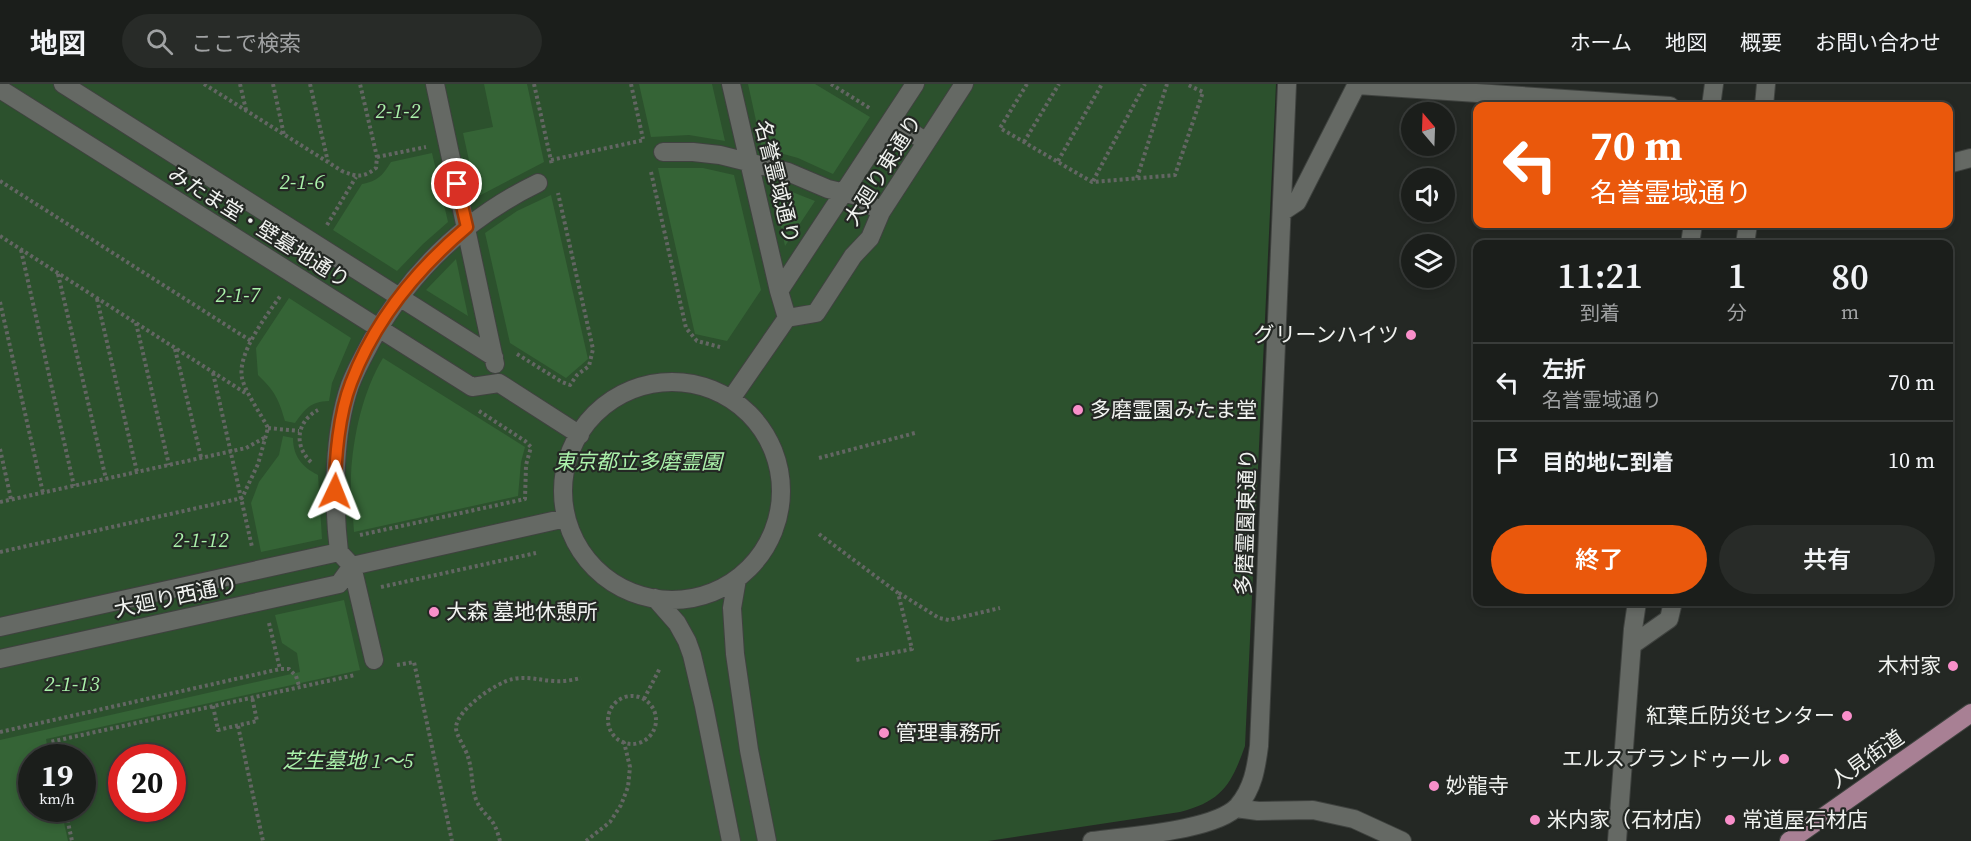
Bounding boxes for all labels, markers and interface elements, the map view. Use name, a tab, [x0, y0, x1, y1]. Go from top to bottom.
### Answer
search box	[122, 14, 542, 68]
text: 地図	[30, 24, 86, 62]
icon: search	[143, 25, 176, 58]
text: ここで検索	[191, 28, 301, 58]
text: ホーム	[1570, 28, 1632, 57]
text: 地図	[1665, 28, 1707, 57]
text: 概要	[1740, 28, 1782, 57]
text: お問い合わせ	[1815, 28, 1941, 57]
park label: 2-1-2	[375, 96, 421, 125]
north arrow	[1401, 102, 1455, 156]
map controls	[1401, 102, 1455, 288]
street label: 大廻り東通り	[837, 109, 928, 231]
text: 70 m	[1590, 116, 1683, 174]
street label: 名誉霊域通り	[748, 117, 807, 247]
icon: left	[1491, 126, 1569, 204]
pin	[431, 158, 482, 209]
street label: みたま堂・壁墓地通り	[163, 159, 356, 294]
park label: 2-1-6	[279, 167, 325, 196]
icon: arrive	[440, 167, 473, 200]
button: sound	[1401, 168, 1455, 222]
text: 名誉霊域通り	[1590, 174, 1752, 211]
button: layers	[1401, 234, 1455, 288]
text: 11:21	[1557, 251, 1643, 300]
text: 1	[1728, 251, 1746, 300]
text: 80	[1831, 252, 1869, 301]
park label: 2-1-7	[215, 280, 261, 309]
text: m	[1841, 298, 1859, 326]
text: 到着	[1580, 299, 1620, 327]
text: 分	[1727, 299, 1747, 327]
place label: グリーンハイツ	[1253, 320, 1399, 349]
marker: グリーンハイツ	[1404, 328, 1418, 342]
text: 左折	[1542, 354, 1586, 384]
icon: left	[1491, 366, 1524, 399]
text: 70 m	[1888, 367, 1935, 397]
text: 名誉霊域通り	[1542, 386, 1662, 414]
place label: 多磨霊園みたま堂	[1090, 395, 1257, 424]
marker: 多磨霊園みたま堂	[1071, 403, 1085, 417]
icon: arrive	[1491, 444, 1524, 477]
text: 10 m	[1888, 445, 1935, 475]
park label: 東京都立多磨霊園	[554, 447, 725, 476]
text: 目的地に到着	[1542, 447, 1674, 477]
street label: 多磨霊園東通り	[1228, 448, 1263, 596]
position arrow	[303, 459, 367, 523]
park label: 2-1-12	[173, 525, 229, 554]
button: 終了	[1491, 525, 1707, 594]
button: 共有	[1719, 525, 1935, 594]
street label: 大廻り西通り	[111, 569, 241, 624]
place label: 大森 墓地休憩所	[446, 597, 598, 626]
marker: 大森 墓地休憩所	[427, 605, 441, 619]
place label: 木村家	[1878, 651, 1941, 680]
marker: 木村家	[1946, 659, 1960, 673]
park label: 2-1-13	[44, 669, 100, 698]
place label: 紅葉丘防災センター	[1646, 701, 1835, 730]
marker: 紅葉丘防災センター	[1840, 709, 1854, 723]
place label: 管理事務所	[896, 718, 1001, 747]
street label: 人見街道	[1824, 723, 1909, 795]
marker: 管理事務所	[877, 726, 891, 740]
speed limit sign: 20	[108, 744, 186, 822]
place label: エルスプランドゥール	[1562, 744, 1772, 773]
park label: 芝生墓地 1～5	[282, 746, 414, 775]
marker: エルスプランドゥール	[1777, 752, 1791, 766]
text: 19	[41, 755, 73, 796]
place label: 妙龍寺	[1446, 771, 1509, 800]
marker: 妙龍寺	[1427, 779, 1441, 793]
text: km/h	[39, 788, 75, 809]
place label: 米内家（石材店）	[1547, 805, 1715, 834]
place label: 常道屋石材店	[1742, 805, 1868, 834]
marker: 米内家（石材店）	[1528, 813, 1542, 827]
marker: 常道屋石材店	[1723, 813, 1737, 827]

